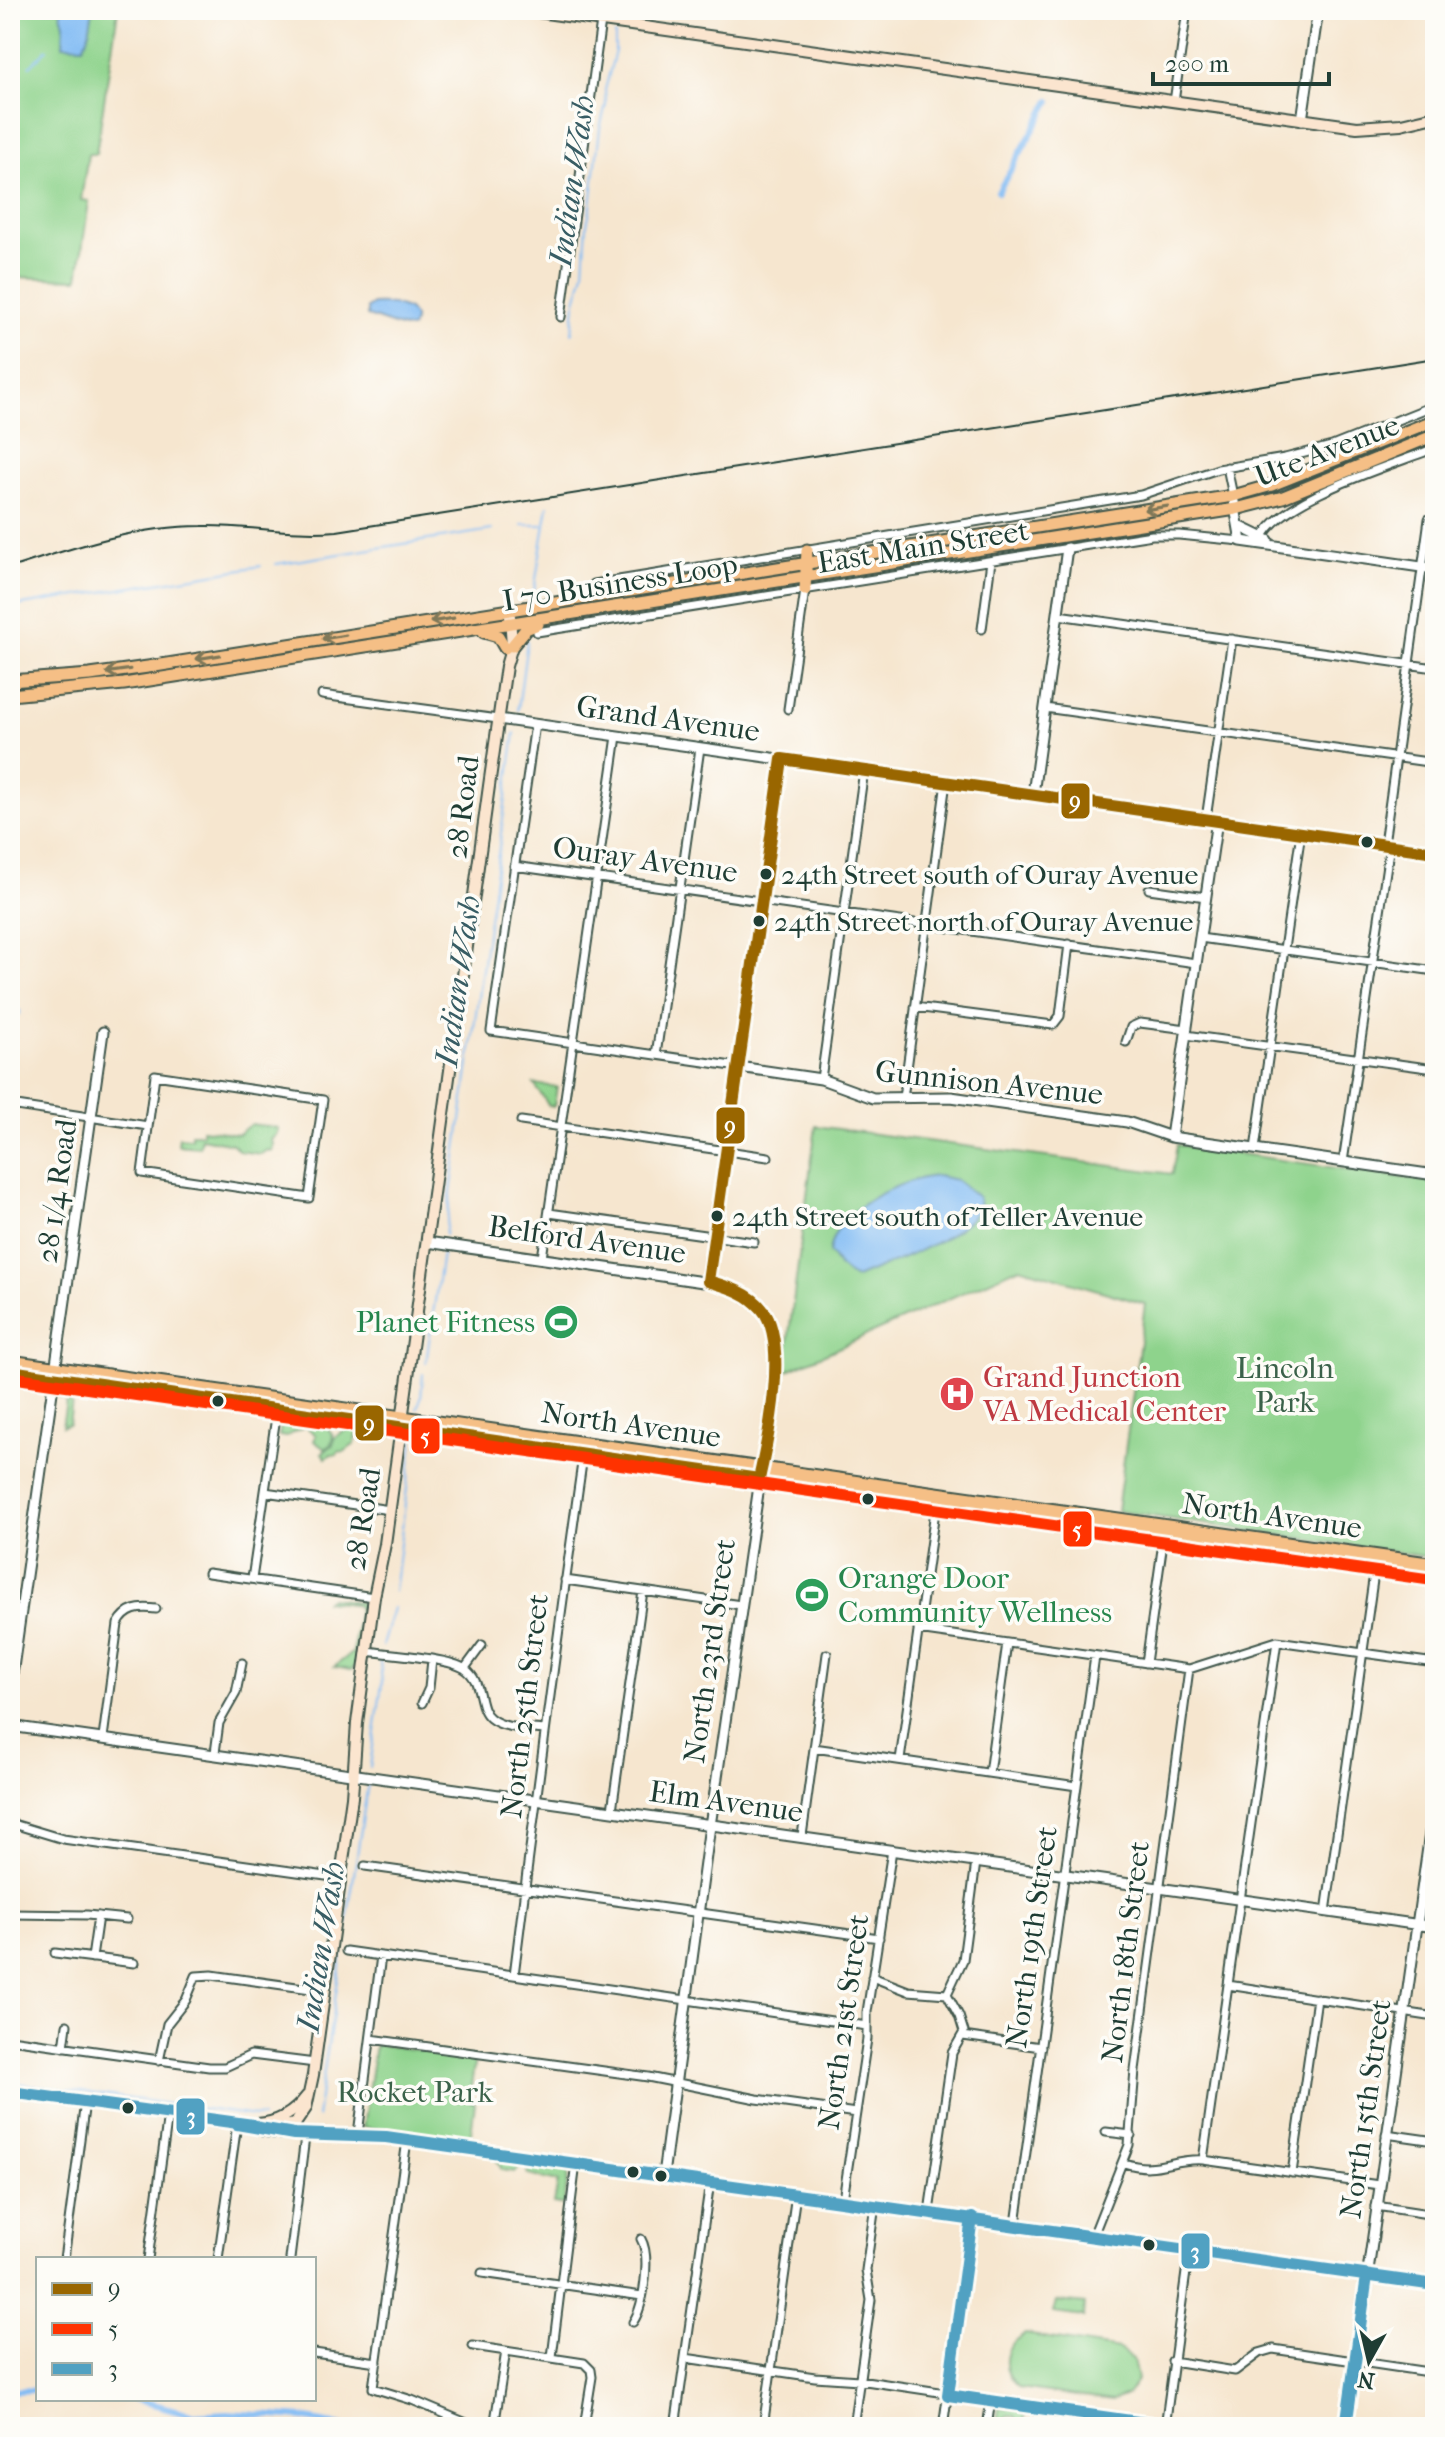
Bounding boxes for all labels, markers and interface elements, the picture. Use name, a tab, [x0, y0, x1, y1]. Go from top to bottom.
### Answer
scale bar	[1153, 36, 1329, 86]
text: 200 m	[1165, 50, 1229, 78]
water label: Indian Wash	[542, 93, 602, 270]
street label: Ute Avenue	[1250, 407, 1404, 495]
one-way arrow	[1144, 501, 1169, 516]
street label: East Main Street	[815, 513, 1032, 581]
street label: I 70 Business Loop	[500, 547, 740, 619]
one-way arrow	[429, 614, 455, 629]
one-way arrow	[322, 630, 347, 645]
one-way arrow	[196, 650, 221, 665]
one-way arrow	[105, 664, 131, 679]
street label: Grand Avenue	[574, 689, 762, 749]
street label: 28 Road	[439, 753, 487, 861]
line badge: 9	[1060, 782, 1091, 820]
text: 9	[1068, 788, 1081, 814]
street label: Ouray Avenue	[550, 830, 740, 890]
unlabelled marker	[1359, 834, 1375, 850]
place label: 24th Street south of Ouray Avenue	[781, 858, 1198, 891]
marker: 24th Street south of Ouray Avenue	[758, 866, 774, 882]
water label: Indian Wash	[428, 893, 488, 1070]
place label: 24th Street north of Ouray Avenue	[774, 905, 1194, 938]
marker: 24th Street north of Ouray Avenue	[751, 913, 767, 929]
street label: Gunnison Avenue	[873, 1054, 1105, 1112]
line badge: 9	[715, 1106, 746, 1145]
text: 9	[723, 1113, 736, 1139]
street label: 28 1/4 Road	[30, 1116, 85, 1265]
place label: 24th Street south of Teller Avenue	[732, 1200, 1143, 1233]
marker: 24th Street south of Teller Avenue	[709, 1208, 725, 1224]
street label: Belford Avenue	[486, 1209, 688, 1271]
sports icon: Planet Fitness	[542, 1303, 580, 1341]
place label: Planet Fitness	[356, 1305, 535, 1340]
park label: Lincoln Park	[1236, 1351, 1335, 1420]
place label: Grand Junction VA Medical Center	[982, 1360, 1226, 1429]
hospital icon: Grand Junction VA Medical Center	[938, 1375, 976, 1413]
unlabelled marker	[210, 1393, 226, 1409]
street label: North Avenue	[539, 1395, 723, 1455]
line badge: 9	[354, 1404, 385, 1442]
text: 9	[362, 1411, 375, 1437]
line badge: 5	[410, 1417, 441, 1455]
text: 5	[420, 1424, 430, 1450]
street label: 28 Road	[338, 1464, 389, 1573]
street label: North Avenue	[1180, 1486, 1364, 1546]
unlabelled marker	[860, 1491, 876, 1507]
line badge: 5	[1062, 1510, 1093, 1548]
text: 5	[1072, 1517, 1082, 1543]
street label: North 23rd Street	[677, 1536, 743, 1765]
place label: Orange Door Community Wellness	[838, 1561, 1112, 1630]
sports icon: Orange Door Community Wellness	[793, 1576, 831, 1614]
street label: North 25th Street	[494, 1592, 556, 1820]
street label: Elm Avenue	[647, 1774, 805, 1830]
street label: North 19th Street	[999, 1824, 1065, 2050]
street label: North 18th Street	[1095, 1839, 1157, 2065]
water label: Indian Wash	[289, 1859, 353, 2036]
street label: North 21st Street	[812, 1912, 877, 2132]
street label: North 15th Street	[1333, 1997, 1399, 2221]
park label: Rocket Park	[337, 2075, 494, 2110]
line badge: 3	[175, 2097, 206, 2136]
unlabelled marker	[120, 2100, 136, 2116]
text: 3	[186, 2104, 196, 2130]
unlabelled marker	[625, 2164, 641, 2180]
unlabelled marker	[653, 2168, 669, 2184]
line badge: 3	[1180, 2232, 1211, 2270]
unlabelled marker	[1141, 2237, 1157, 2253]
text: 3	[1190, 2239, 1200, 2265]
legend	[36, 2257, 316, 2401]
text: 9	[108, 2275, 121, 2303]
text: 5	[108, 2315, 118, 2343]
north arrow	[1329, 2321, 1409, 2401]
text: 3	[108, 2355, 118, 2383]
text: N	[1356, 2366, 1376, 2394]

